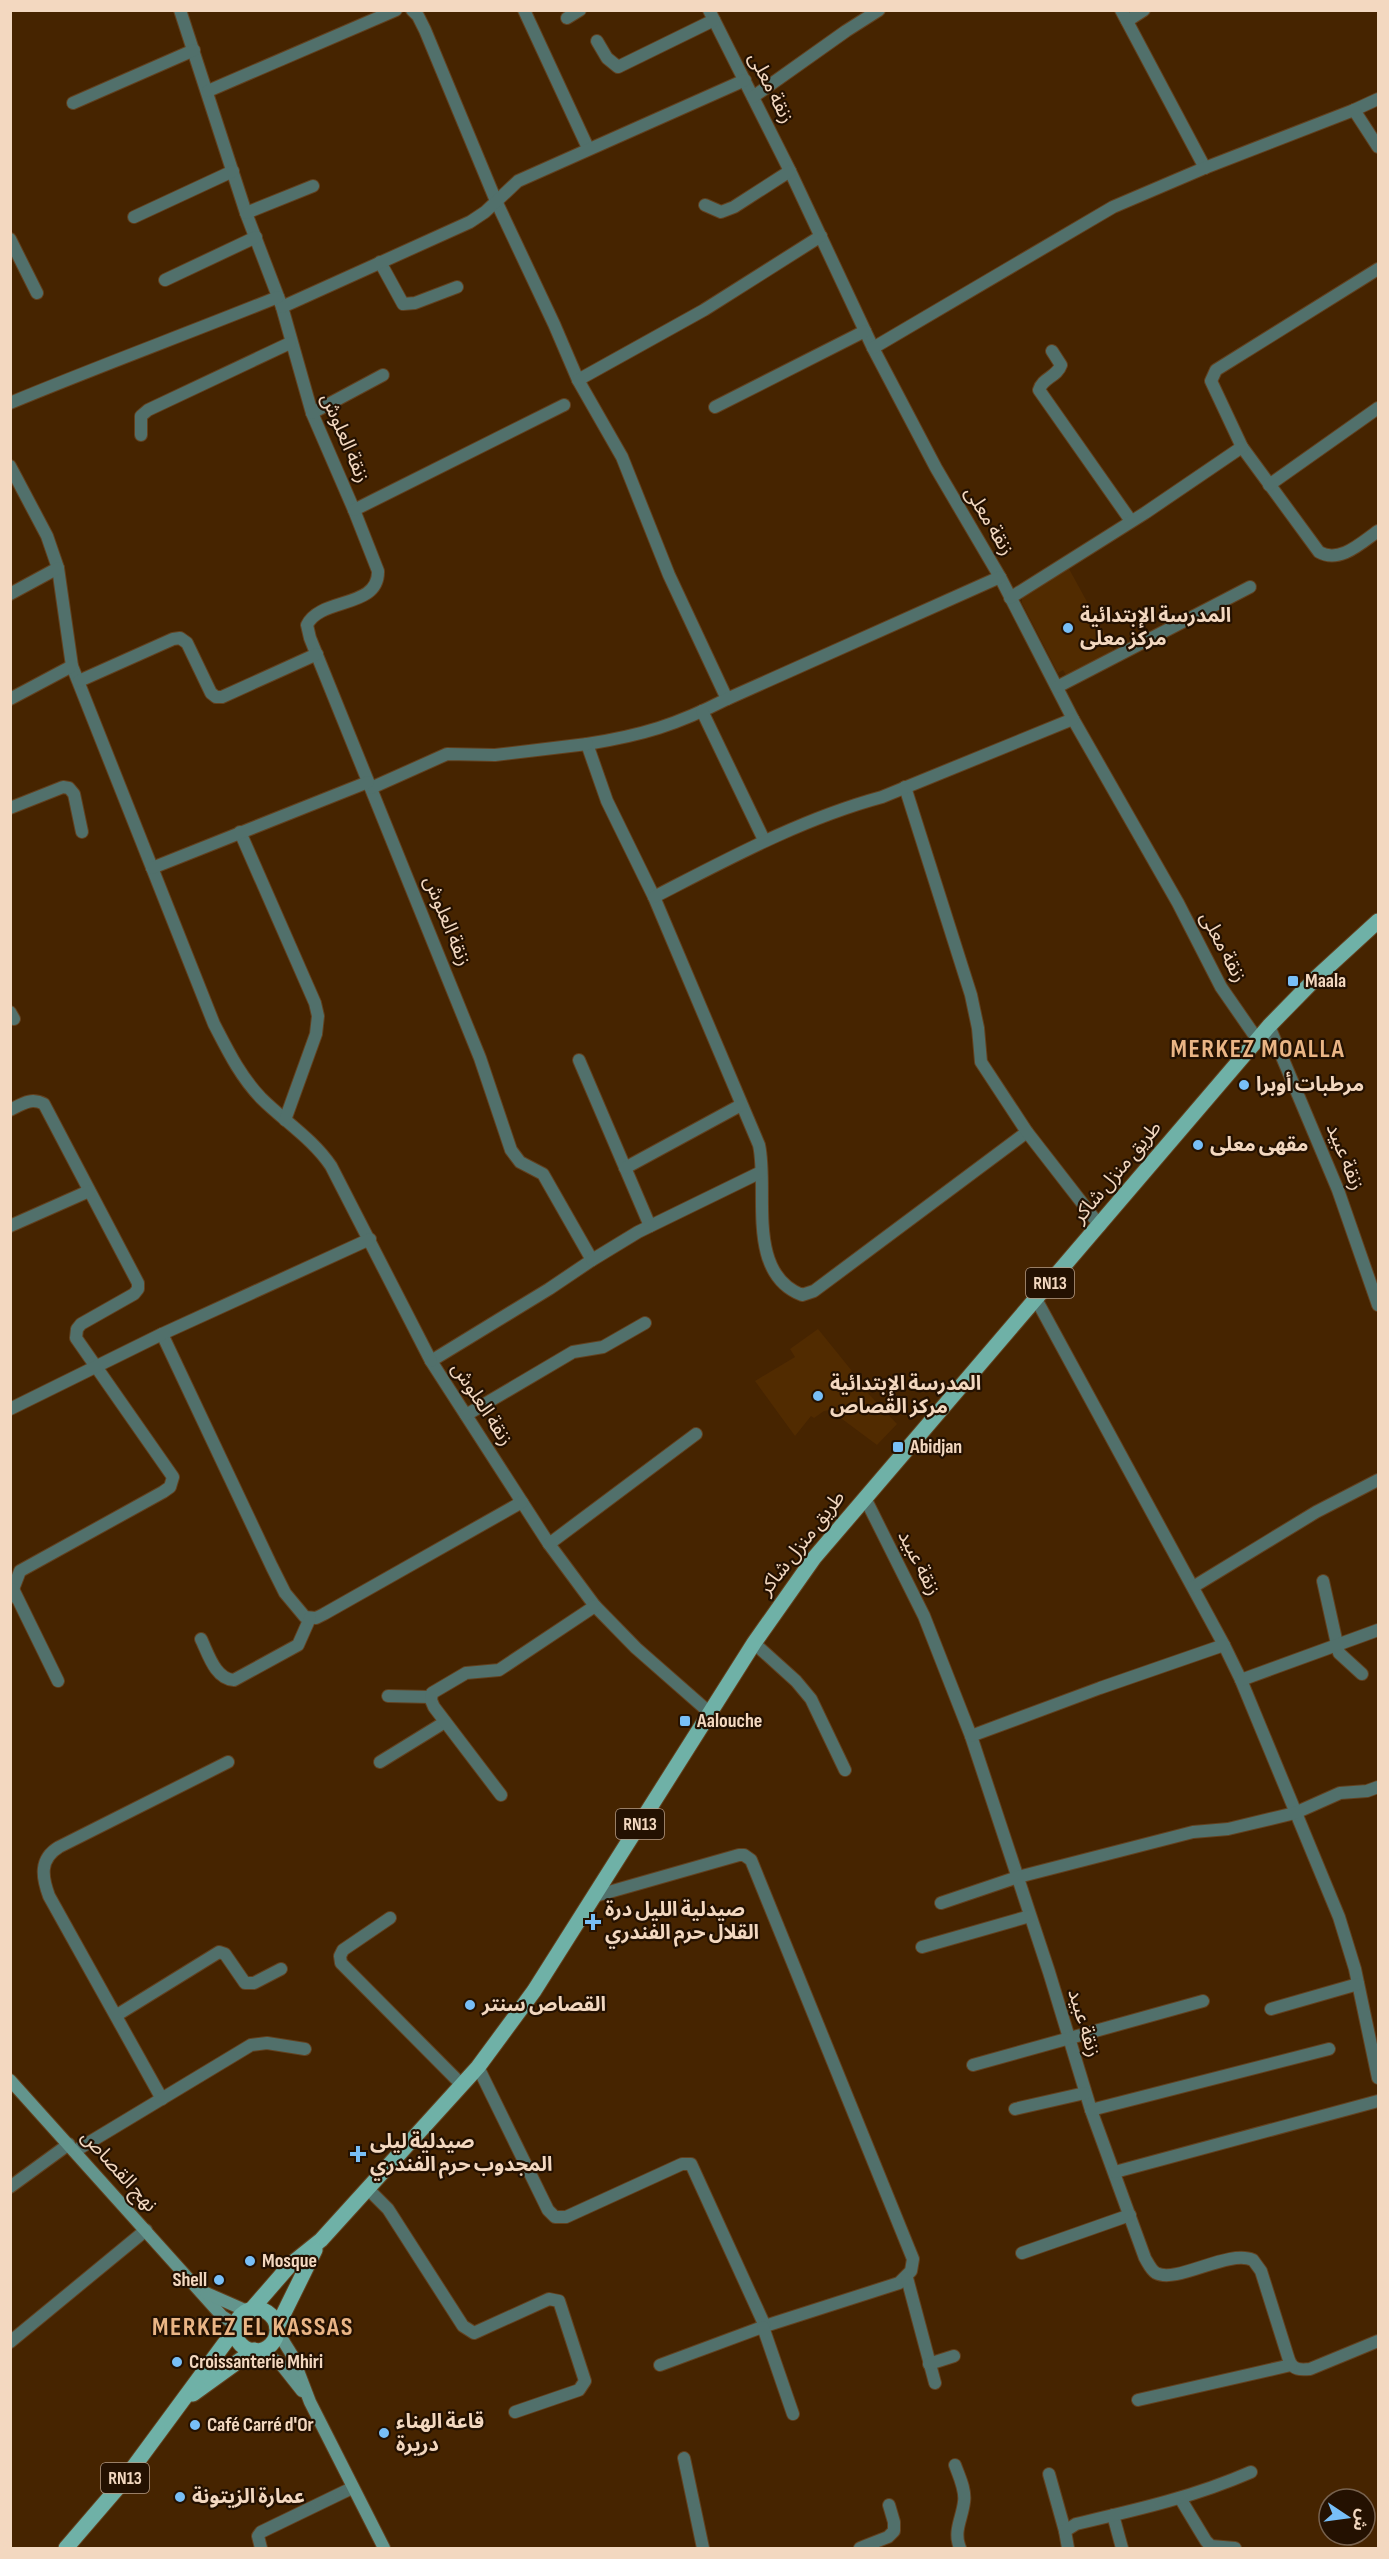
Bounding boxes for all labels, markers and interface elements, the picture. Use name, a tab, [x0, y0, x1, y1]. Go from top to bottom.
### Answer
street label: زنقة معلى	[743, 48, 799, 128]
street label: زنقة العلوش	[315, 390, 375, 486]
street label: زنقة معلى	[959, 482, 1019, 560]
place label: المدرسة الإبتدائية مركز معلى	[1080, 604, 1231, 651]
marker: المدرسة الإبتدائية مركز معلى	[1061, 621, 1075, 635]
street label: زنقة العلوش	[418, 872, 476, 970]
street label: زنقة معلى	[1194, 908, 1252, 986]
place label: Maala	[1305, 969, 1346, 993]
marker: Maala	[1286, 974, 1300, 988]
district label: MERKEZ MOALLA	[1171, 1034, 1345, 1065]
place label: مرطبات أوبرا	[1256, 1071, 1364, 1097]
marker: مرطبات أوبرا	[1237, 1078, 1251, 1092]
street label: طريق منزل شاكر	[1067, 1116, 1167, 1229]
street label: زنقة عبيد	[1321, 1120, 1369, 1194]
place label: مقهى معلى	[1210, 1133, 1308, 1157]
marker: مقهى معلى	[1191, 1138, 1205, 1152]
road number: RN13	[1026, 1268, 1074, 1298]
street label: زنقة العلوش	[446, 1358, 518, 1450]
place label: المدرسة الإبتدائية مركز القصاص	[830, 1372, 981, 1419]
marker: المدرسة الإبتدائية مركز القصاص	[811, 1389, 825, 1403]
place label: Abidjan	[909, 1435, 962, 1459]
marker: Abidjan	[891, 1440, 905, 1454]
street label: طريق منزل شاكر	[753, 1486, 850, 1601]
street label: زنقة عبيد	[892, 1526, 946, 1600]
place label: Aalouche	[696, 1709, 762, 1733]
marker: Aalouche	[678, 1714, 692, 1728]
road number: RN13	[616, 1809, 664, 1839]
place label: صيدلية الليل درة القلال حرم الفندري	[605, 1898, 759, 1949]
marker: صيدلية الليل درة القلال حرم الفندري	[586, 1915, 600, 1929]
street label: زنقة عبيد	[1062, 1986, 1106, 2060]
place label: القصاص سنتر	[481, 1993, 606, 2017]
marker: القصاص سنتر	[463, 1998, 477, 2012]
street label: نهج القصاص	[74, 2125, 162, 2218]
place label: صيدلية ليلى المجدوب حرم الفندري	[370, 2130, 552, 2181]
marker: صيدلية ليلى المجدوب حرم الفندري	[351, 2147, 365, 2161]
place label: Mosque	[262, 2249, 317, 2273]
marker: Mosque	[243, 2254, 257, 2268]
place label: Shell	[172, 2268, 207, 2292]
marker: Shell	[212, 2273, 226, 2287]
district label: MERKEZ EL KASSAS	[152, 2312, 354, 2343]
place label: Croissanterie Mhiri	[189, 2350, 323, 2374]
marker: Croissanterie Mhiri	[170, 2355, 184, 2369]
place label: قاعة الهناء دريرة	[396, 2410, 484, 2457]
place label: Café Carré d'Or	[207, 2413, 314, 2437]
marker: Café Carré d'Or	[188, 2418, 202, 2432]
marker: قاعة الهناء دريرة	[377, 2426, 391, 2440]
road number: RN13	[101, 2463, 149, 2493]
place label: عمارة الزيتونة	[192, 2485, 305, 2509]
north arrow	[1317, 2487, 1377, 2547]
marker: عمارة الزيتونة	[173, 2490, 187, 2504]
text: ش	[1348, 2507, 1372, 2533]

